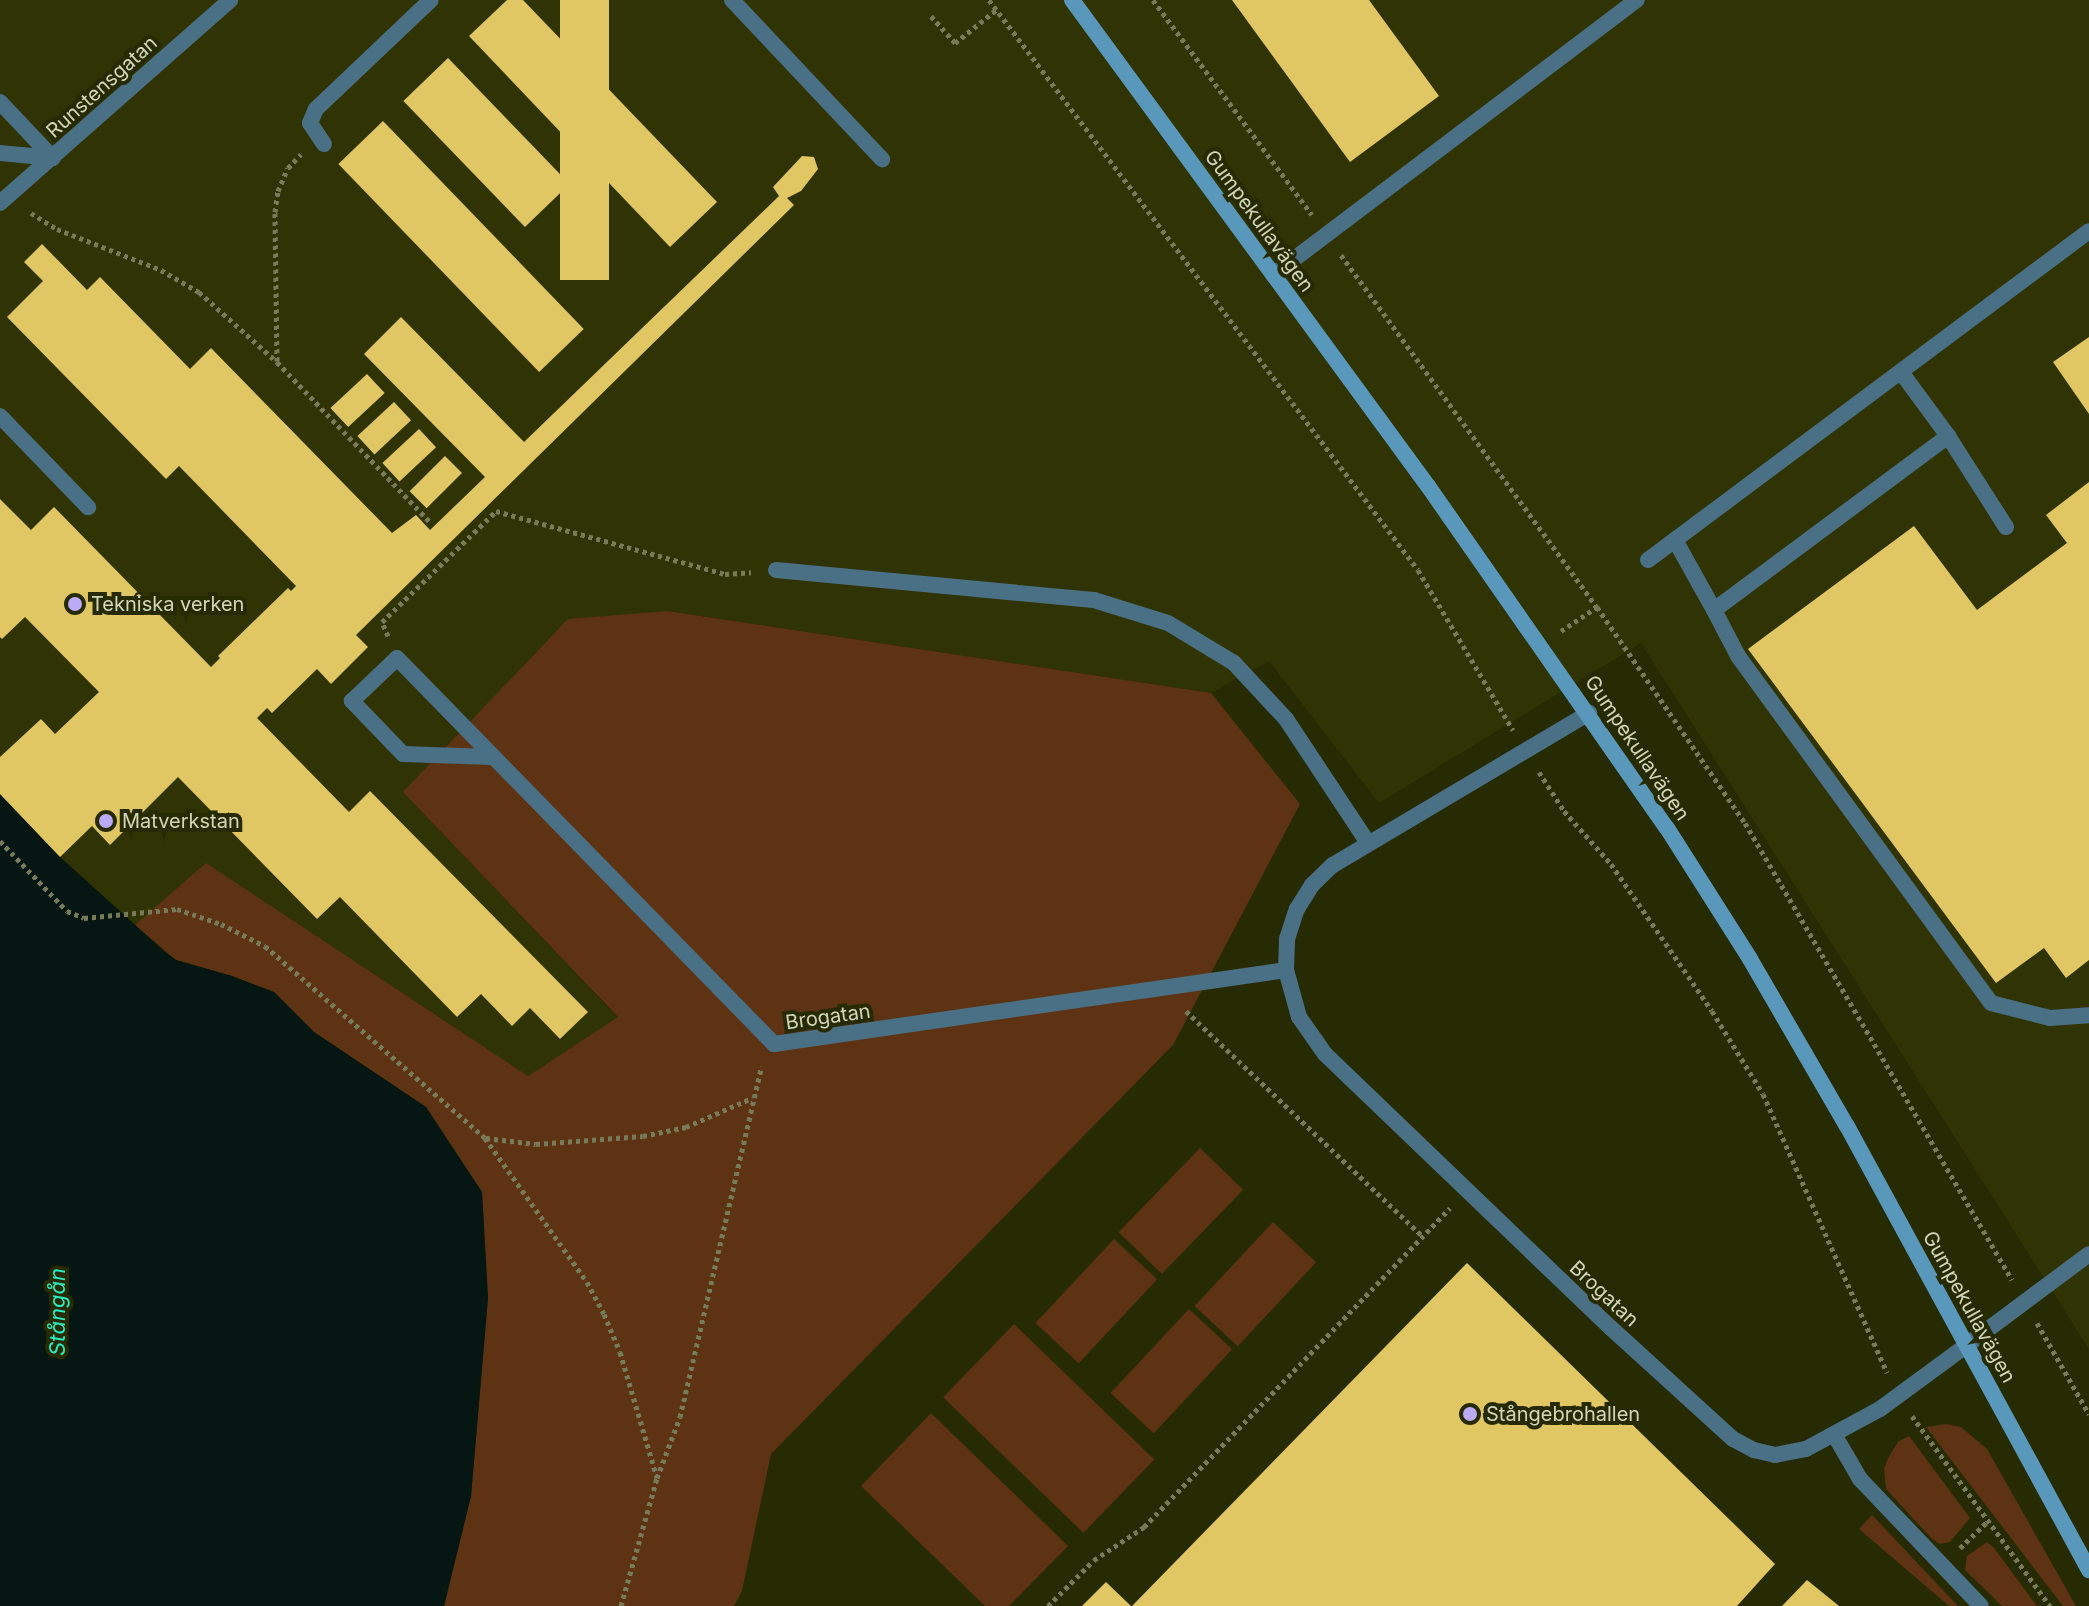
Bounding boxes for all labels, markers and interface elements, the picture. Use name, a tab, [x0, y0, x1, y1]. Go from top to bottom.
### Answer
street label: Runstensgatan	[42, 31, 162, 143]
street label: Gumpekullavägen	[1199, 145, 1319, 297]
place label: Tekniska verken	[91, 592, 244, 616]
marker: Tekniska verken	[66, 595, 84, 613]
street label: Gumpekullavägen	[1580, 671, 1694, 825]
place label: Matverkstan	[122, 809, 240, 833]
marker: Matverkstan	[97, 812, 115, 830]
street label: Brogatan	[784, 999, 872, 1035]
street label: Gumpekullavägen	[1917, 1227, 2021, 1387]
street label: Brogatan	[1565, 1256, 1643, 1332]
water label: Stångån	[45, 1268, 71, 1356]
place label: Stångebrohallen	[1486, 1402, 1640, 1426]
marker: Stångebrohallen	[1461, 1405, 1479, 1423]

